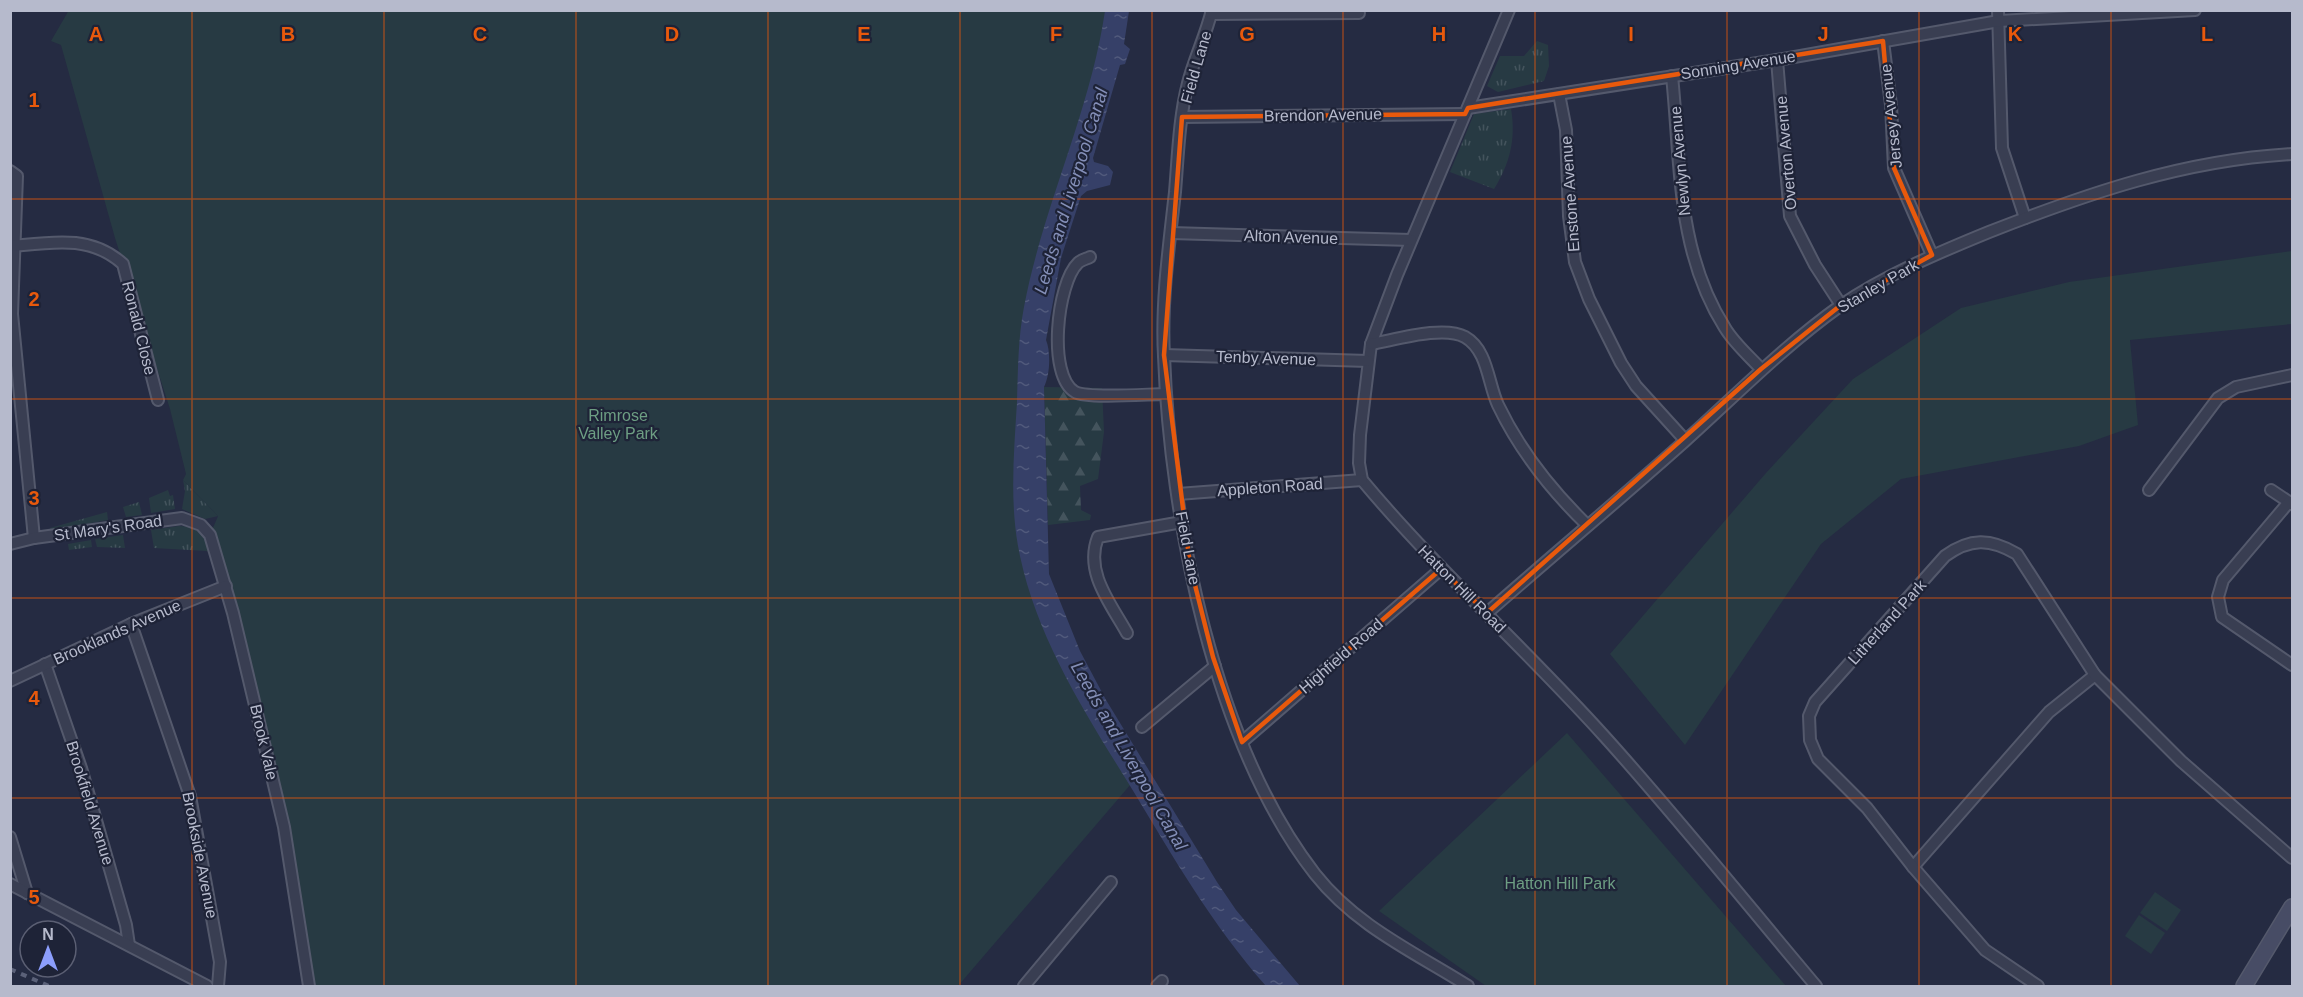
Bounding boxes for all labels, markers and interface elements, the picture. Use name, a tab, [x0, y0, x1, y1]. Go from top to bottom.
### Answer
text: A	[89, 23, 103, 45]
text: B	[281, 23, 295, 45]
text: C	[473, 23, 487, 45]
text: D	[665, 23, 679, 45]
text: E	[857, 23, 871, 45]
text: F	[1050, 23, 1062, 45]
text: G	[1239, 23, 1255, 45]
text: H	[1432, 23, 1446, 45]
text: I	[1628, 23, 1634, 45]
text: J	[1817, 23, 1829, 45]
text: K	[2008, 23, 2023, 45]
text: L	[2201, 23, 2213, 45]
street label: Field Lane	[1178, 29, 1214, 105]
street label: Sonning Avenue	[1679, 47, 1797, 82]
street label: Jersey Avenue	[1877, 63, 1905, 169]
water label: Leeds and Liverpool Canal	[1030, 85, 1112, 296]
text: 1	[28, 89, 40, 111]
street label: Overton Avenue	[1773, 95, 1799, 211]
street label: Brendon Avenue	[1264, 105, 1382, 125]
street label: Newlyn Avenue	[1667, 105, 1693, 217]
street label: Enstone Avenue	[1557, 135, 1583, 253]
street label: Alton Avenue	[1244, 227, 1338, 247]
street label: Stanley Park	[1834, 255, 1922, 316]
street label: Ronald Close	[119, 279, 159, 377]
text: 2	[28, 288, 40, 310]
street label: Tenby Avenue	[1216, 348, 1316, 368]
park label: Rimrose Valley Park	[578, 407, 659, 442]
street label: Appleton Road	[1217, 475, 1323, 499]
text: 3	[28, 487, 40, 509]
street label: Field Lane	[1173, 510, 1203, 586]
street label: St Mary's Road	[53, 512, 163, 544]
street label: Hatton Hill Road	[1415, 542, 1509, 636]
street label: Litherland Park	[1845, 576, 1930, 668]
street label: Brooklands Avenue	[51, 596, 183, 668]
street label: Highfield Road	[1296, 615, 1386, 697]
water label: Leeds and Liverpool Canal	[1067, 658, 1192, 855]
text: 4	[28, 687, 40, 709]
street label: Brook Vale	[247, 703, 281, 782]
street label: Brookfield Avenue	[63, 739, 117, 867]
street label: Brookside Avenue	[179, 790, 221, 920]
park label: Hatton Hill Park	[1504, 875, 1617, 892]
text: 5	[28, 886, 40, 908]
north arrow	[18, 919, 78, 979]
text: N	[42, 926, 54, 943]

